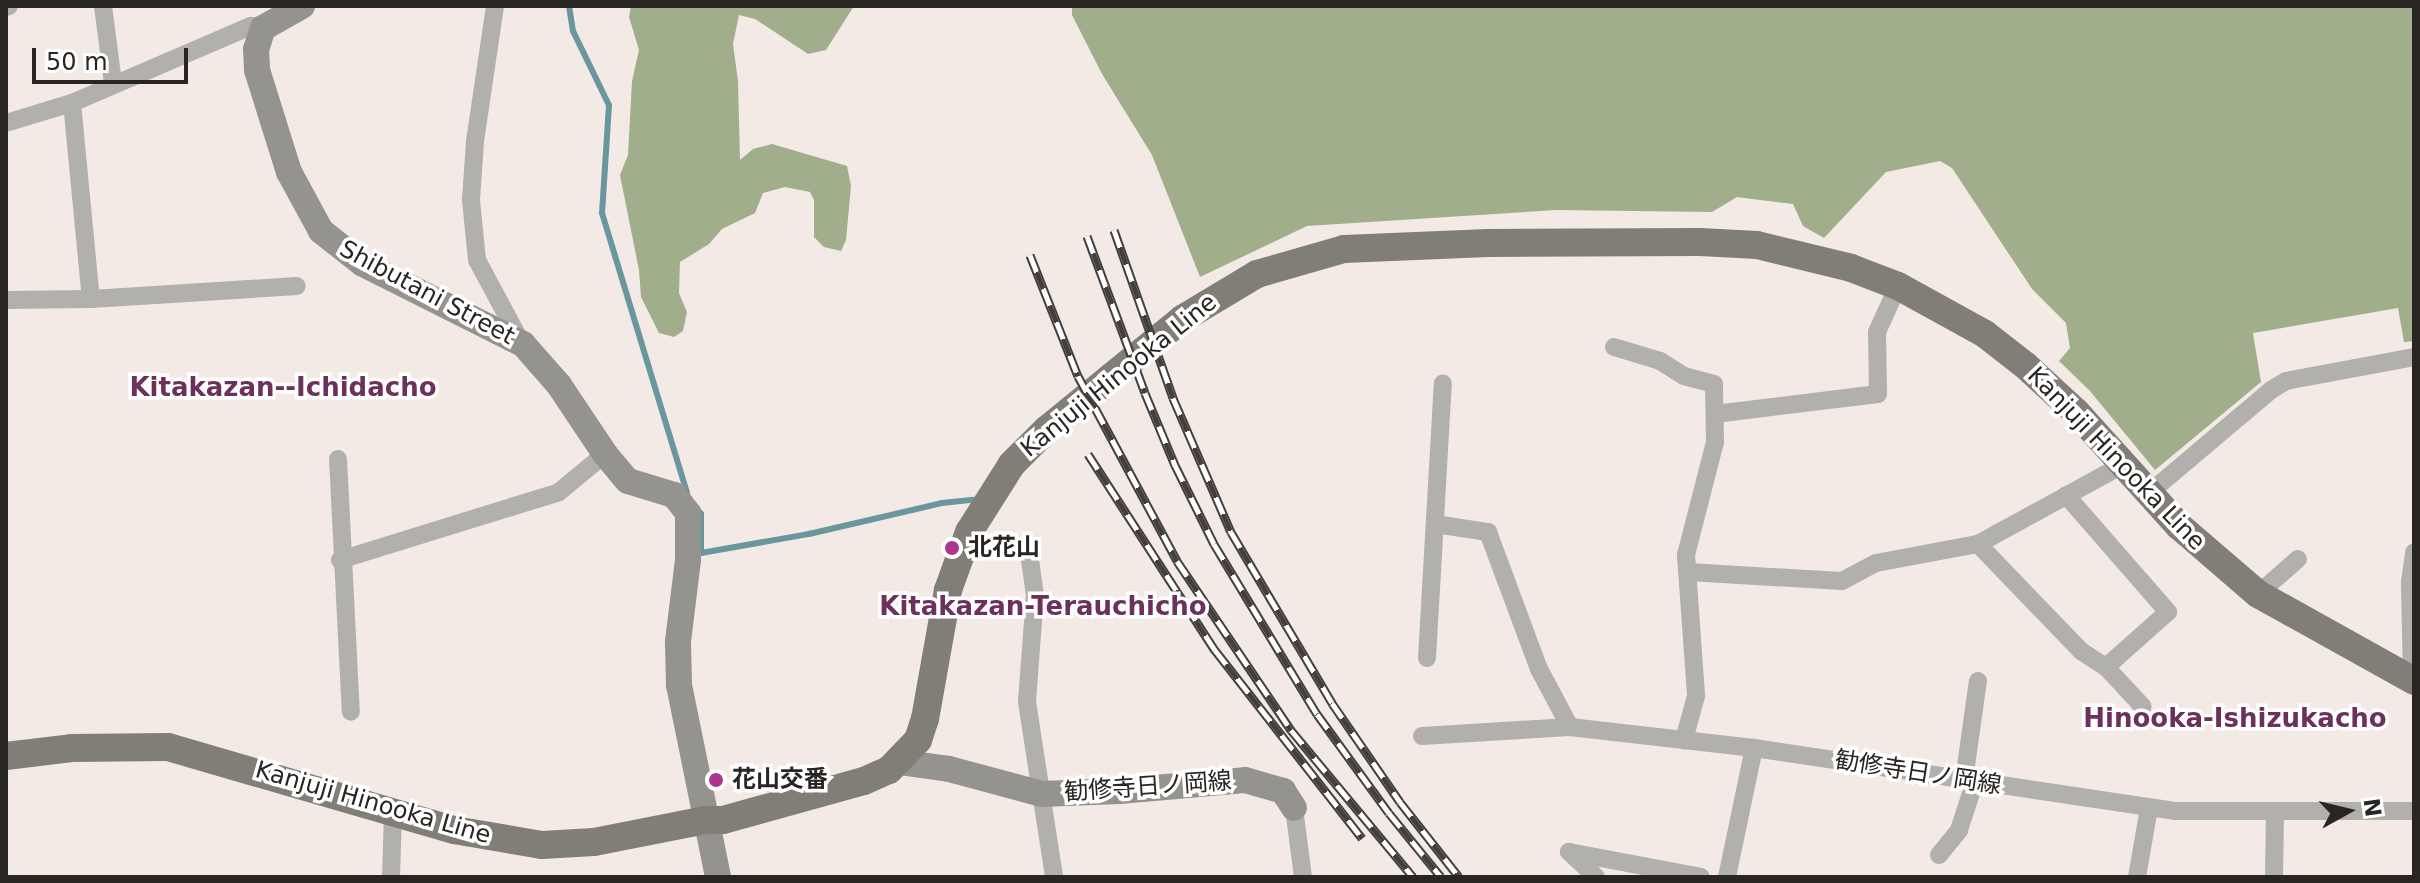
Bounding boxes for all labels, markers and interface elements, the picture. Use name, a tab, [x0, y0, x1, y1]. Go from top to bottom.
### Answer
scale bar	[36, 32, 192, 82]
text: 50 m	[46, 48, 108, 76]
street label: Shibutani Street	[335, 235, 519, 351]
street label: Kanjuji Hinooka Line	[1015, 288, 1223, 464]
street label: Kanjuji Hinooka Line	[2021, 362, 2211, 556]
district label: Kitakazan--Ichidacho	[129, 372, 437, 404]
place label: 北花山	[968, 534, 1040, 562]
marker: 北花山	[943, 539, 961, 557]
district label: Kitakazan-Terauchicho	[879, 591, 1207, 623]
district label: Hinooka-Ishizukacho	[2083, 703, 2387, 735]
street label: 勧修寺日ノ岡線	[1833, 746, 2003, 800]
street label: Kanjuji Hinooka Line	[252, 756, 494, 850]
place label: 花山交番	[732, 766, 828, 794]
street label: 勧修寺日ノ岡線	[1063, 767, 1233, 807]
marker: 花山交番	[707, 771, 725, 789]
north arrow	[2308, 771, 2388, 851]
text: N	[2359, 797, 2386, 818]

